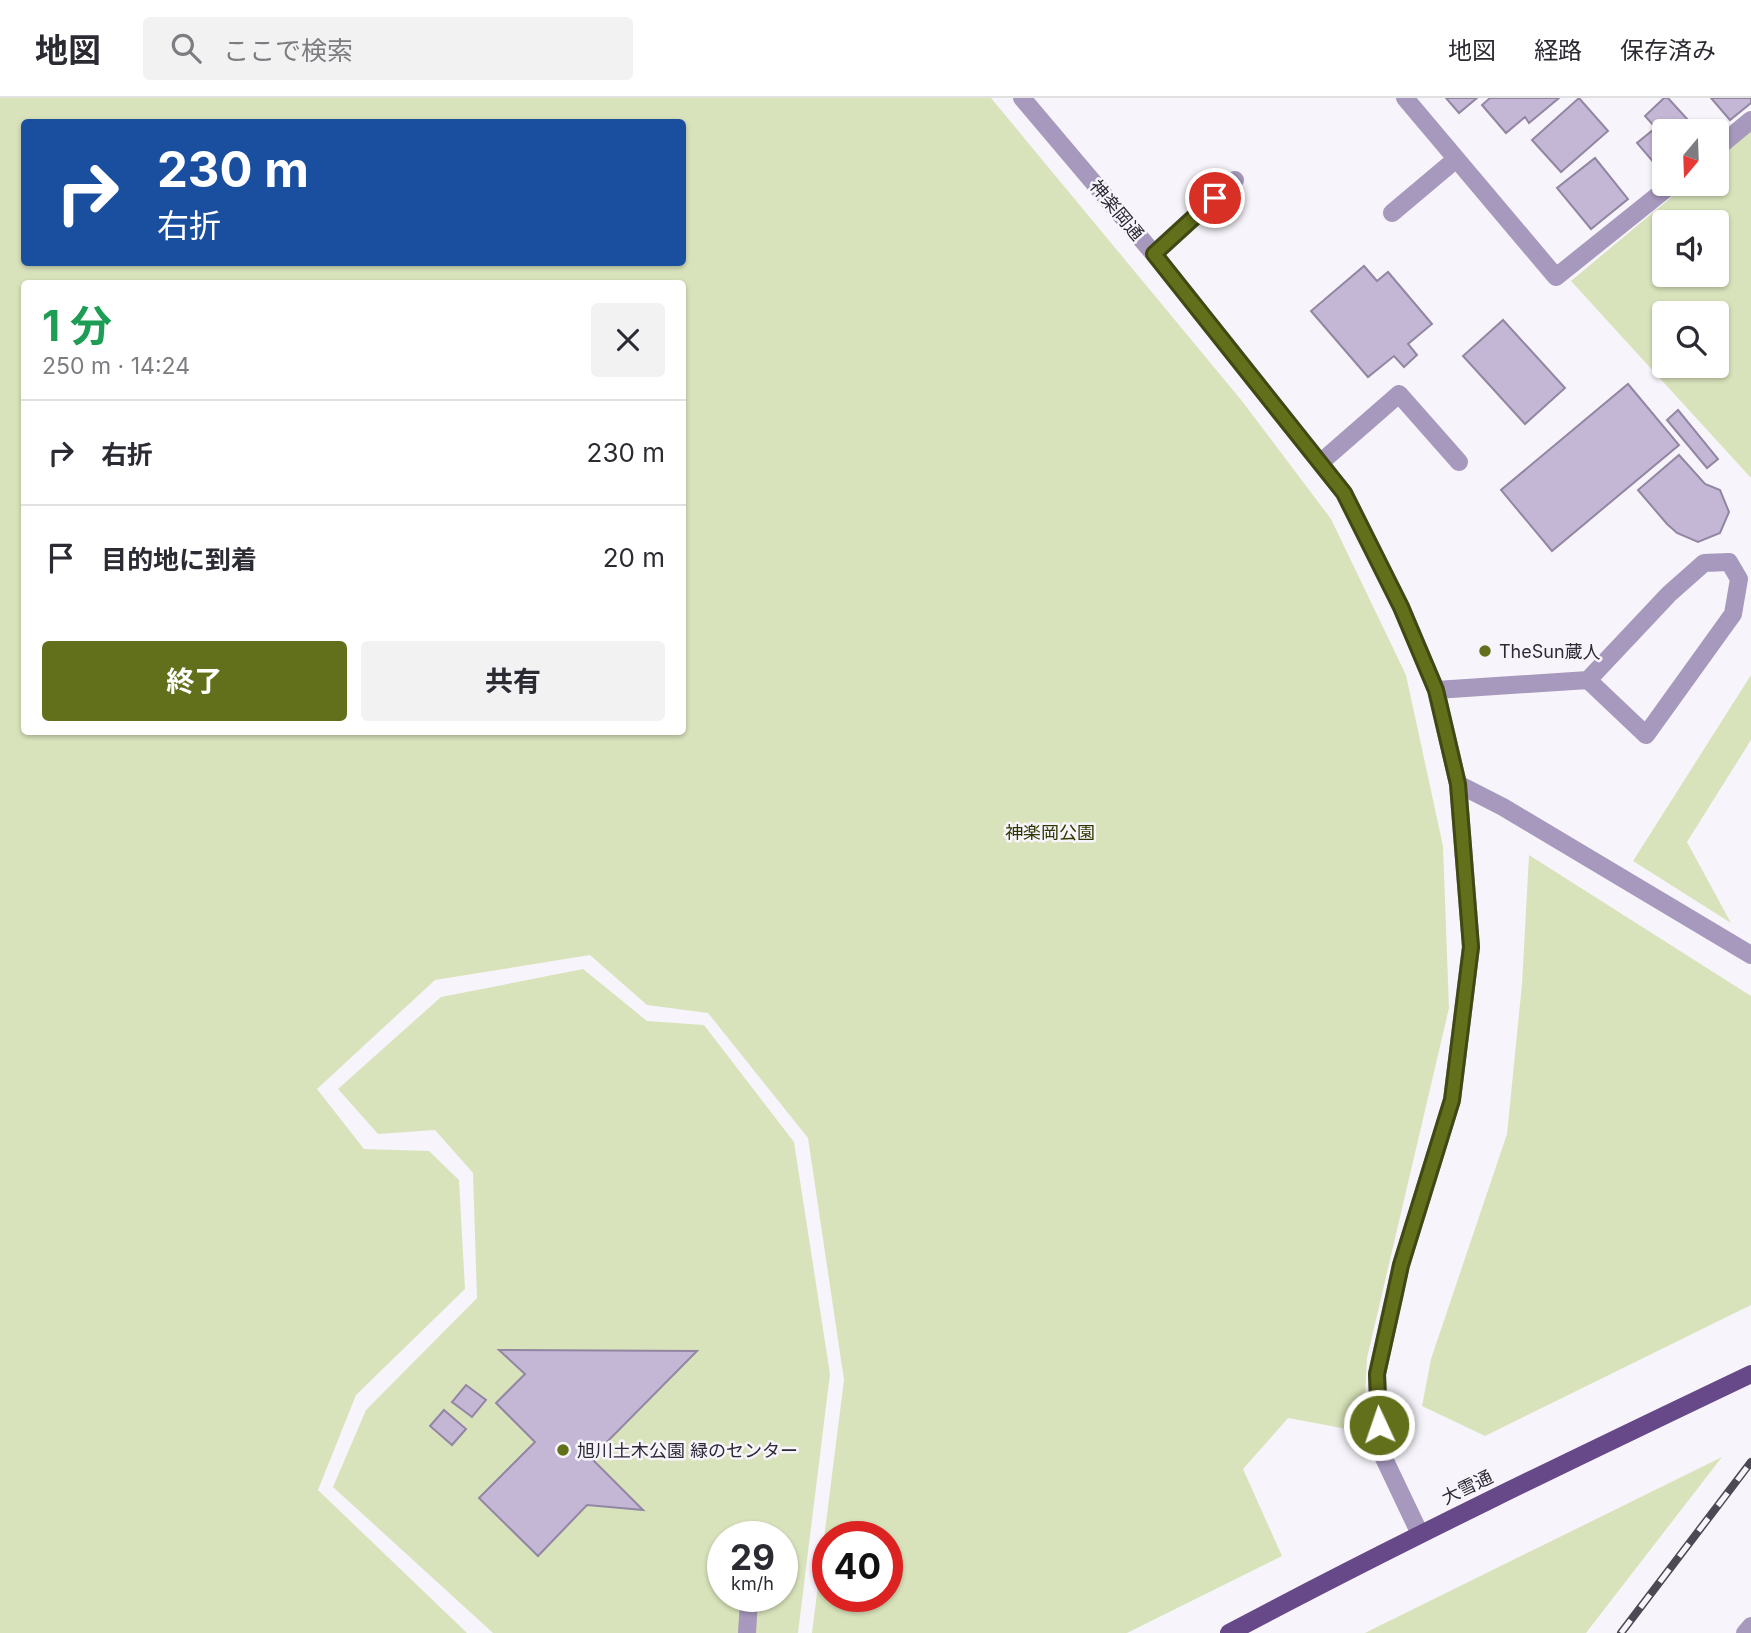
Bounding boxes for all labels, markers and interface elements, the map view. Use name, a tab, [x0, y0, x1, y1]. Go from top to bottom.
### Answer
search box	[143, 17, 633, 80]
icon: search	[167, 29, 205, 67]
text: 地図	[35, 30, 101, 70]
text: ここで検索	[223, 35, 353, 66]
text: 地図	[1448, 36, 1496, 65]
text: 経路	[1534, 36, 1582, 65]
text: 保存済み	[1620, 36, 1716, 65]
north arrow	[1652, 119, 1729, 196]
map controls	[1652, 119, 1729, 378]
text: 230 m	[157, 140, 309, 199]
icon: right	[42, 147, 133, 238]
pin	[1185, 168, 1245, 228]
street label: 神楽岡通	[1086, 176, 1148, 244]
icon: arrive	[1196, 179, 1234, 217]
text: 右折	[157, 206, 221, 245]
button: sound	[1652, 210, 1729, 287]
text: 1 分	[42, 300, 112, 351]
button: search	[1652, 301, 1729, 378]
button: close	[591, 303, 665, 377]
text: 250 m · 14:24	[42, 352, 190, 380]
icon: right	[42, 434, 80, 472]
text: 230 m	[587, 437, 665, 468]
text: 右折	[101, 439, 153, 470]
icon: arrive	[42, 539, 80, 577]
text: 20 m	[603, 542, 665, 573]
text: 目的地に到着	[101, 544, 257, 575]
button: 終了	[42, 641, 347, 721]
button: 共有	[361, 641, 665, 721]
place label: TheSun蔵人	[1499, 641, 1601, 662]
marker: TheSun蔵人	[1477, 643, 1493, 659]
park label: 神楽岡公園	[1005, 822, 1095, 843]
position arrow	[1342, 1388, 1416, 1462]
place label: 旭川土木公園 緑のセンター	[577, 1440, 798, 1461]
marker: 旭川土木公園 緑のセンター	[555, 1442, 571, 1458]
street label: 大雪通	[1438, 1466, 1496, 1508]
speed limit sign: 40	[812, 1521, 903, 1612]
text: 29	[730, 1536, 775, 1578]
text: km/h	[731, 1573, 774, 1594]

